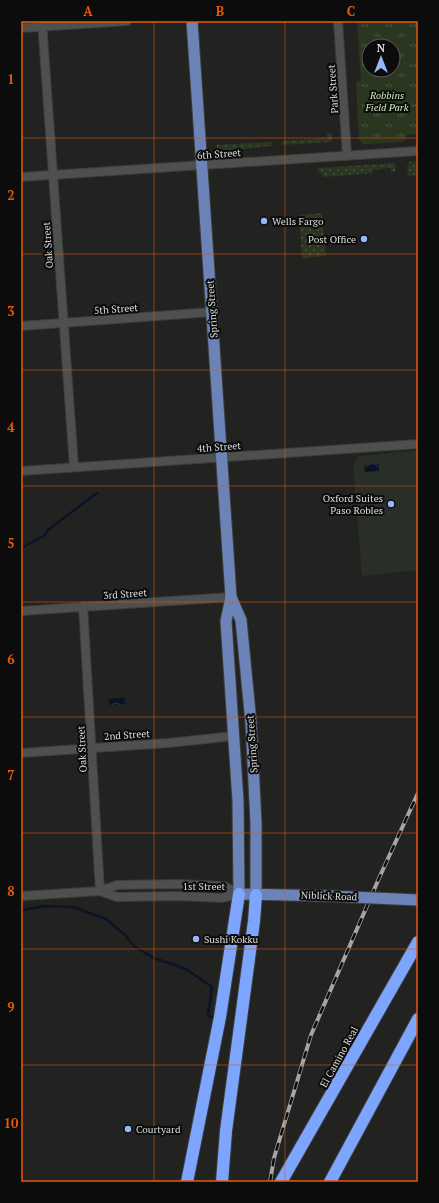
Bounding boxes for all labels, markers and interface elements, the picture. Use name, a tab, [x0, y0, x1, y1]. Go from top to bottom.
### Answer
text: A	[83, 2, 93, 20]
text: B	[216, 2, 224, 20]
text: C	[347, 2, 355, 20]
north arrow	[361, 38, 401, 78]
text: N	[377, 41, 386, 55]
street label: Park Street	[325, 64, 341, 114]
text: 1	[7, 70, 15, 88]
park label: Robbins Field Park	[365, 89, 409, 114]
street label: 6th Street	[197, 146, 242, 162]
text: 2	[7, 186, 15, 204]
place label: Wells Fargo	[272, 215, 324, 228]
marker: Wells Fargo	[259, 216, 269, 226]
street label: Oak Street	[40, 221, 56, 269]
place label: Post Office	[308, 233, 356, 246]
marker: Post Office	[359, 234, 369, 244]
street label: Spring Street	[203, 279, 221, 338]
street label: 5th Street	[94, 301, 139, 317]
text: 3	[7, 302, 15, 320]
text: 4	[7, 418, 15, 436]
street label: 4th Street	[197, 439, 242, 455]
place label: Oxford Suites Paso Robles	[323, 492, 383, 517]
marker: Oxford Suites Paso Robles	[386, 499, 396, 509]
text: 5	[7, 534, 15, 552]
street label: 3rd Street	[103, 586, 148, 602]
text: 6	[7, 650, 15, 668]
street label: Spring Street	[243, 714, 261, 773]
street label: Oak Street	[74, 725, 90, 773]
street label: 2nd Street	[104, 727, 151, 743]
text: 7	[7, 766, 15, 784]
street label: 1st Street	[183, 880, 226, 893]
text: 8	[7, 882, 15, 900]
street label: Niblick Road	[301, 889, 358, 903]
place label: Sushi Kokku	[204, 933, 259, 946]
marker: Sushi Kokku	[191, 934, 201, 944]
text: 9	[7, 998, 15, 1016]
street label: El Camino Real	[317, 1024, 361, 1090]
text: 10	[4, 1114, 19, 1132]
place label: Courtyard	[136, 1123, 181, 1136]
marker: Courtyard	[123, 1124, 133, 1134]

